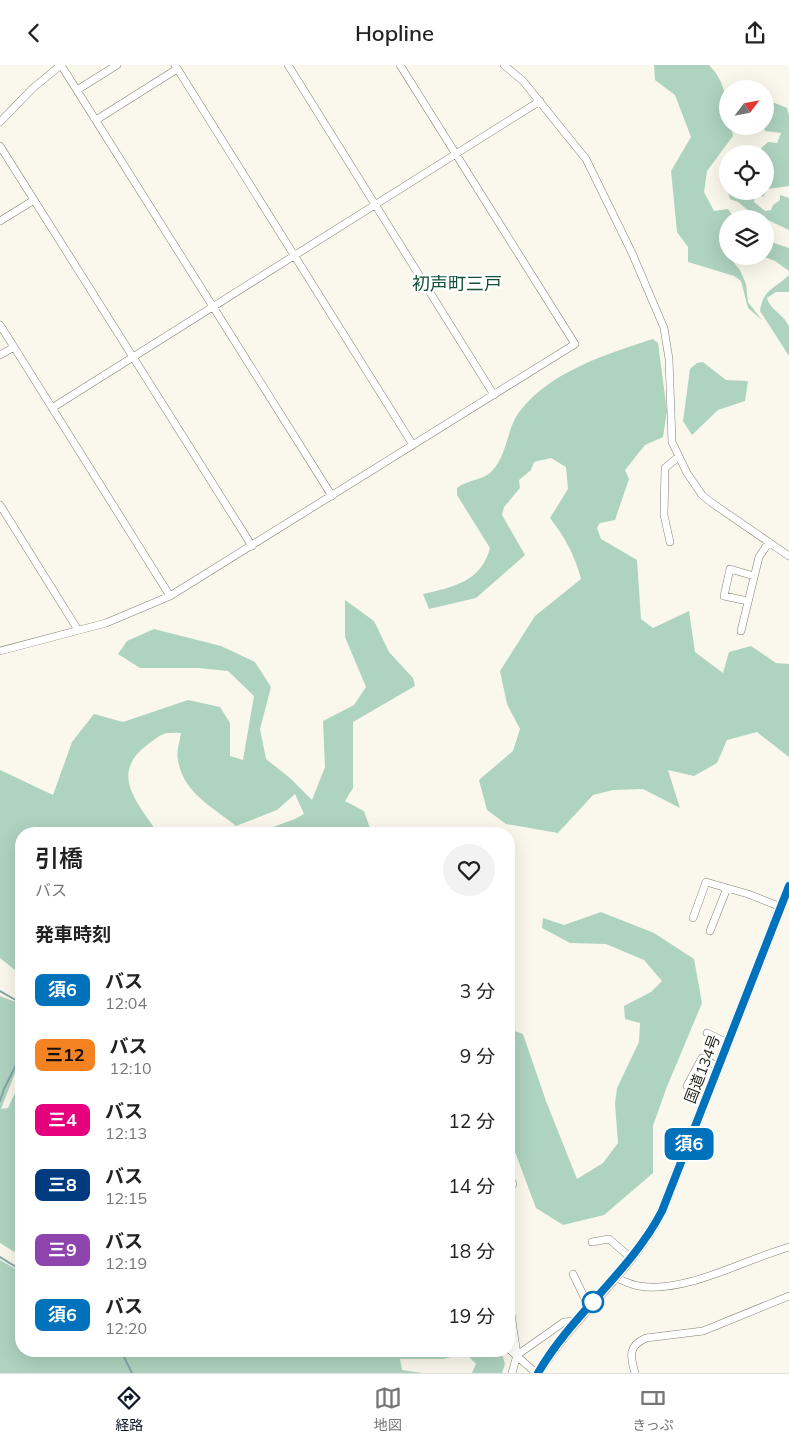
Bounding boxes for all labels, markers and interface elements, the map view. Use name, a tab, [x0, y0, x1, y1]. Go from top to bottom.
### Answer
icon: back	[20, 19, 48, 47]
text: Hopline	[355, 19, 434, 47]
icon: share	[741, 19, 769, 47]
north arrow	[719, 80, 774, 135]
map controls	[719, 80, 774, 265]
button: locate	[719, 145, 774, 200]
button: layers	[719, 210, 774, 265]
district label: 初声町三戸	[412, 272, 502, 295]
text: 引橋	[35, 843, 83, 873]
button: heart	[443, 844, 495, 896]
text: バス	[35, 880, 67, 900]
text: 発車時刻	[35, 922, 111, 946]
text: バス	[105, 969, 143, 993]
text: 須6	[48, 978, 77, 1001]
text: 3 分	[460, 979, 495, 1003]
text: 12:04	[105, 993, 147, 1013]
street label: 国道134号	[680, 1032, 724, 1106]
text: バス	[110, 1034, 148, 1058]
text: 三12	[45, 1043, 85, 1066]
text: 9 分	[460, 1044, 495, 1068]
text: 12:10	[110, 1058, 152, 1078]
text: バス	[105, 1099, 143, 1123]
text: 三4	[48, 1108, 77, 1131]
text: 12 分	[448, 1109, 495, 1133]
text: 12:13	[105, 1123, 147, 1143]
line badge: 須6	[666, 1128, 712, 1160]
text: 須6	[675, 1132, 703, 1155]
text: バス	[105, 1164, 143, 1188]
text: 三8	[48, 1173, 77, 1196]
text: 14 分	[448, 1174, 495, 1198]
text: 12:15	[105, 1188, 147, 1208]
text: バス	[105, 1229, 143, 1253]
text: 三9	[48, 1238, 77, 1261]
text: 18 分	[448, 1239, 495, 1263]
text: 12:19	[105, 1253, 147, 1273]
unlabelled marker	[582, 1291, 604, 1313]
text: バス	[105, 1294, 143, 1318]
text: 須6	[48, 1303, 77, 1326]
text: 19 分	[448, 1304, 495, 1328]
text: 12:20	[105, 1318, 147, 1338]
tab: 経路	[115, 1384, 143, 1434]
tab: 地図	[374, 1384, 402, 1434]
tab: きっぷ	[632, 1384, 674, 1434]

